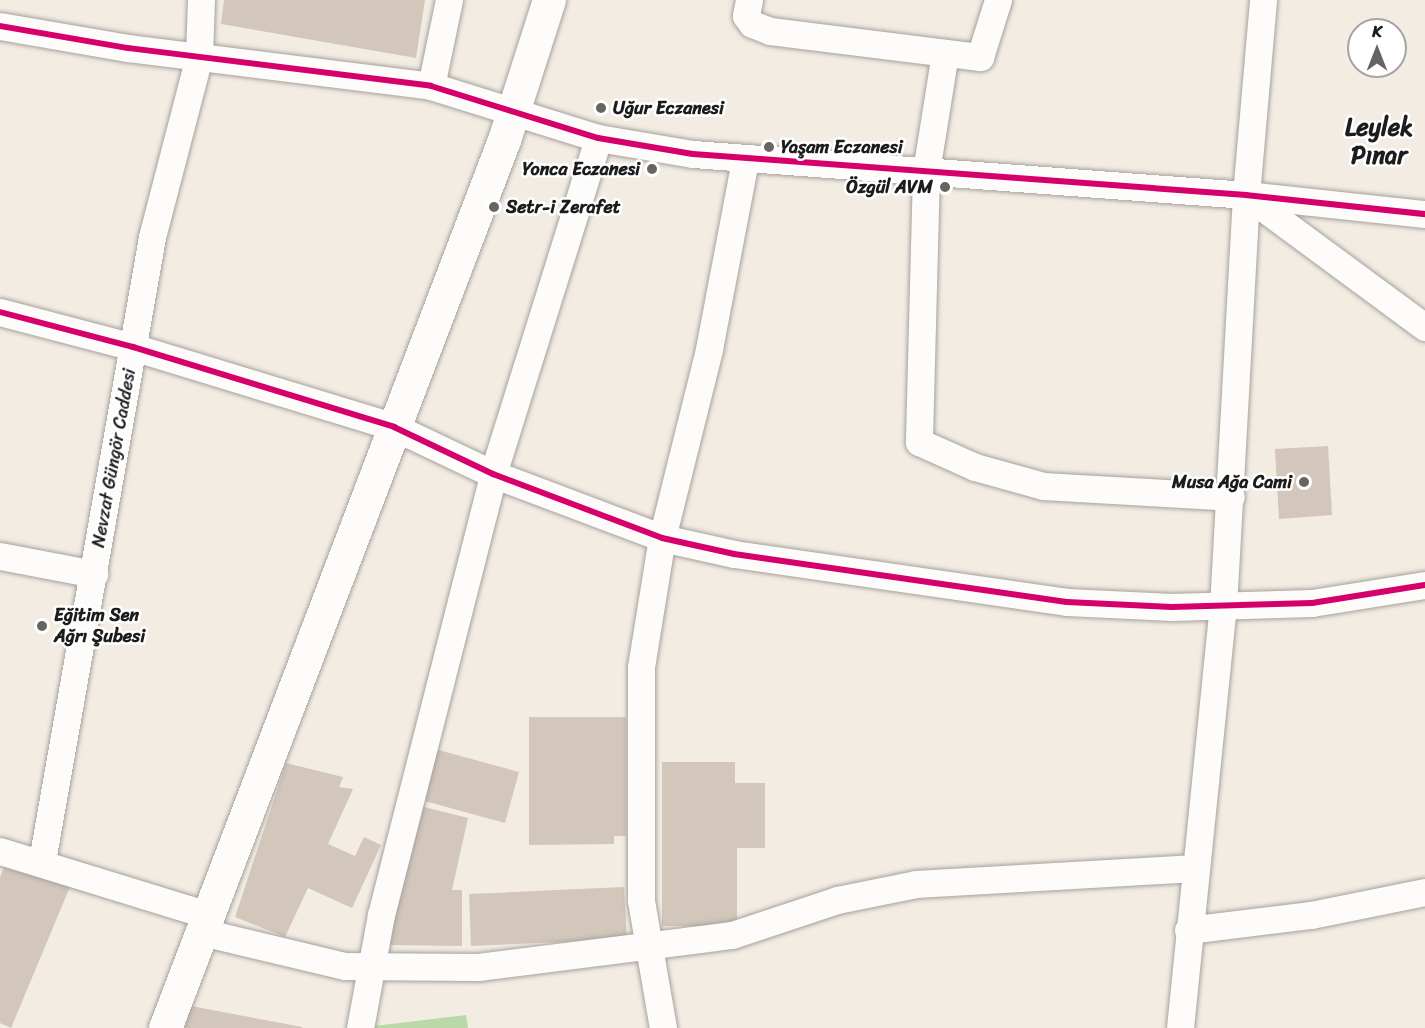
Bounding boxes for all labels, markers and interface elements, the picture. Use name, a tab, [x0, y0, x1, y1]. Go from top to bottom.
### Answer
text: K	[1372, 17, 1382, 46]
north arrow	[1347, 18, 1407, 78]
place label: Uğur Eczanesi	[613, 97, 725, 119]
marker: Uğur Eczanesi	[594, 101, 608, 115]
district label: Leylek Pınar	[1345, 114, 1413, 170]
place label: Yaşam Eczanesi	[781, 136, 903, 158]
marker: Yaşam Eczanesi	[762, 140, 776, 154]
place label: Yonca Eczanesi	[522, 158, 640, 180]
marker: Yonca Eczanesi	[645, 162, 659, 176]
place label: Özgül AVM	[846, 176, 933, 198]
marker: Özgül AVM	[938, 180, 952, 194]
place label: Setr-i Zerafet	[506, 196, 619, 218]
marker: Setr-i Zerafet	[487, 200, 501, 214]
street label: Nevzat Güngör Caddesi	[88, 367, 140, 549]
place label: Musa Ağa Cami	[1172, 471, 1292, 493]
marker: Musa Ağa Cami	[1297, 475, 1311, 489]
place label: Eğitim Sen Ağrı Şubesi	[54, 605, 145, 648]
marker: Eğitim Sen Ağrı Şubesi	[35, 619, 49, 633]

